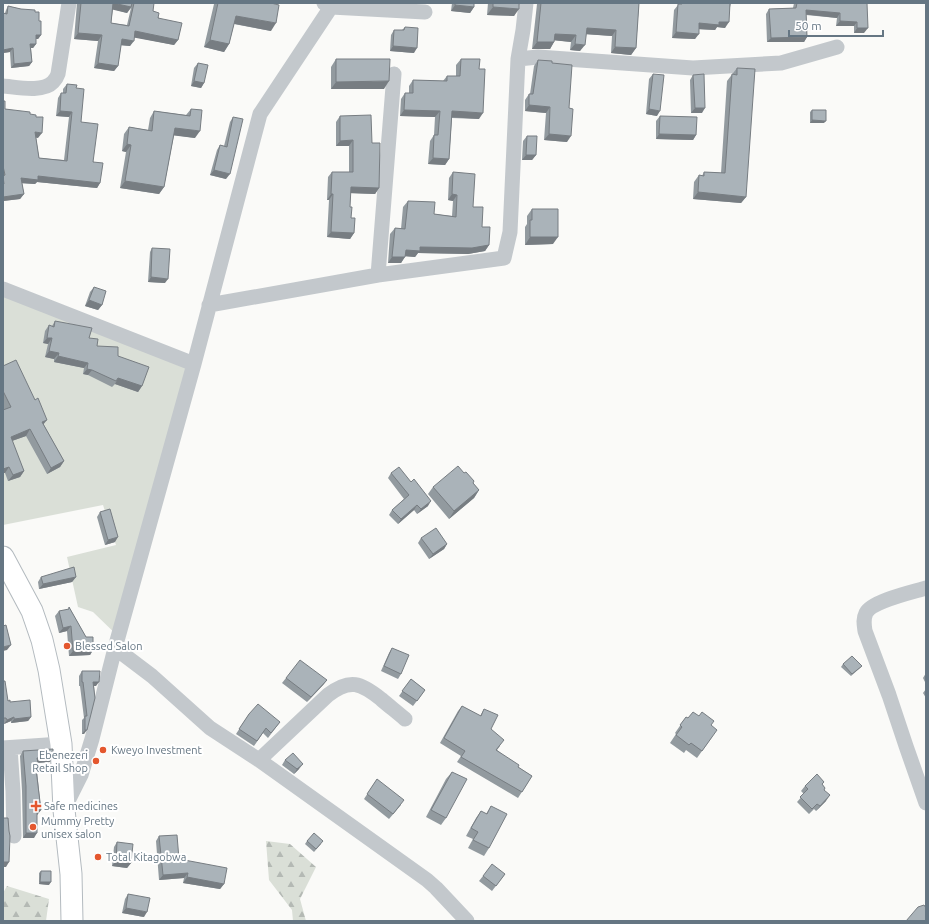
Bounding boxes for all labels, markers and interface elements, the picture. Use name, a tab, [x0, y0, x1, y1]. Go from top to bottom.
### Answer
scale bar	[789, 12, 883, 38]
text: 50 m	[795, 19, 822, 32]
place label: Blessed Salon	[75, 640, 143, 652]
marker: Blessed Salon	[62, 641, 72, 651]
place label: Kweyo Investment	[111, 744, 203, 756]
marker: Kweyo Investment	[98, 745, 108, 755]
place label: Ebenezeri Retail Shop	[32, 749, 88, 774]
marker: Ebenezeri Retail Shop	[91, 756, 101, 766]
place label: Safe medicines	[44, 800, 118, 812]
marker: Safe medicines	[31, 801, 41, 811]
place label: Mummy Pretty unisex salon	[41, 815, 115, 840]
marker: Mummy Pretty unisex salon	[28, 822, 38, 832]
place label: Total Kitagobwa	[106, 851, 186, 863]
marker: Total Kitagobwa	[93, 852, 103, 862]

